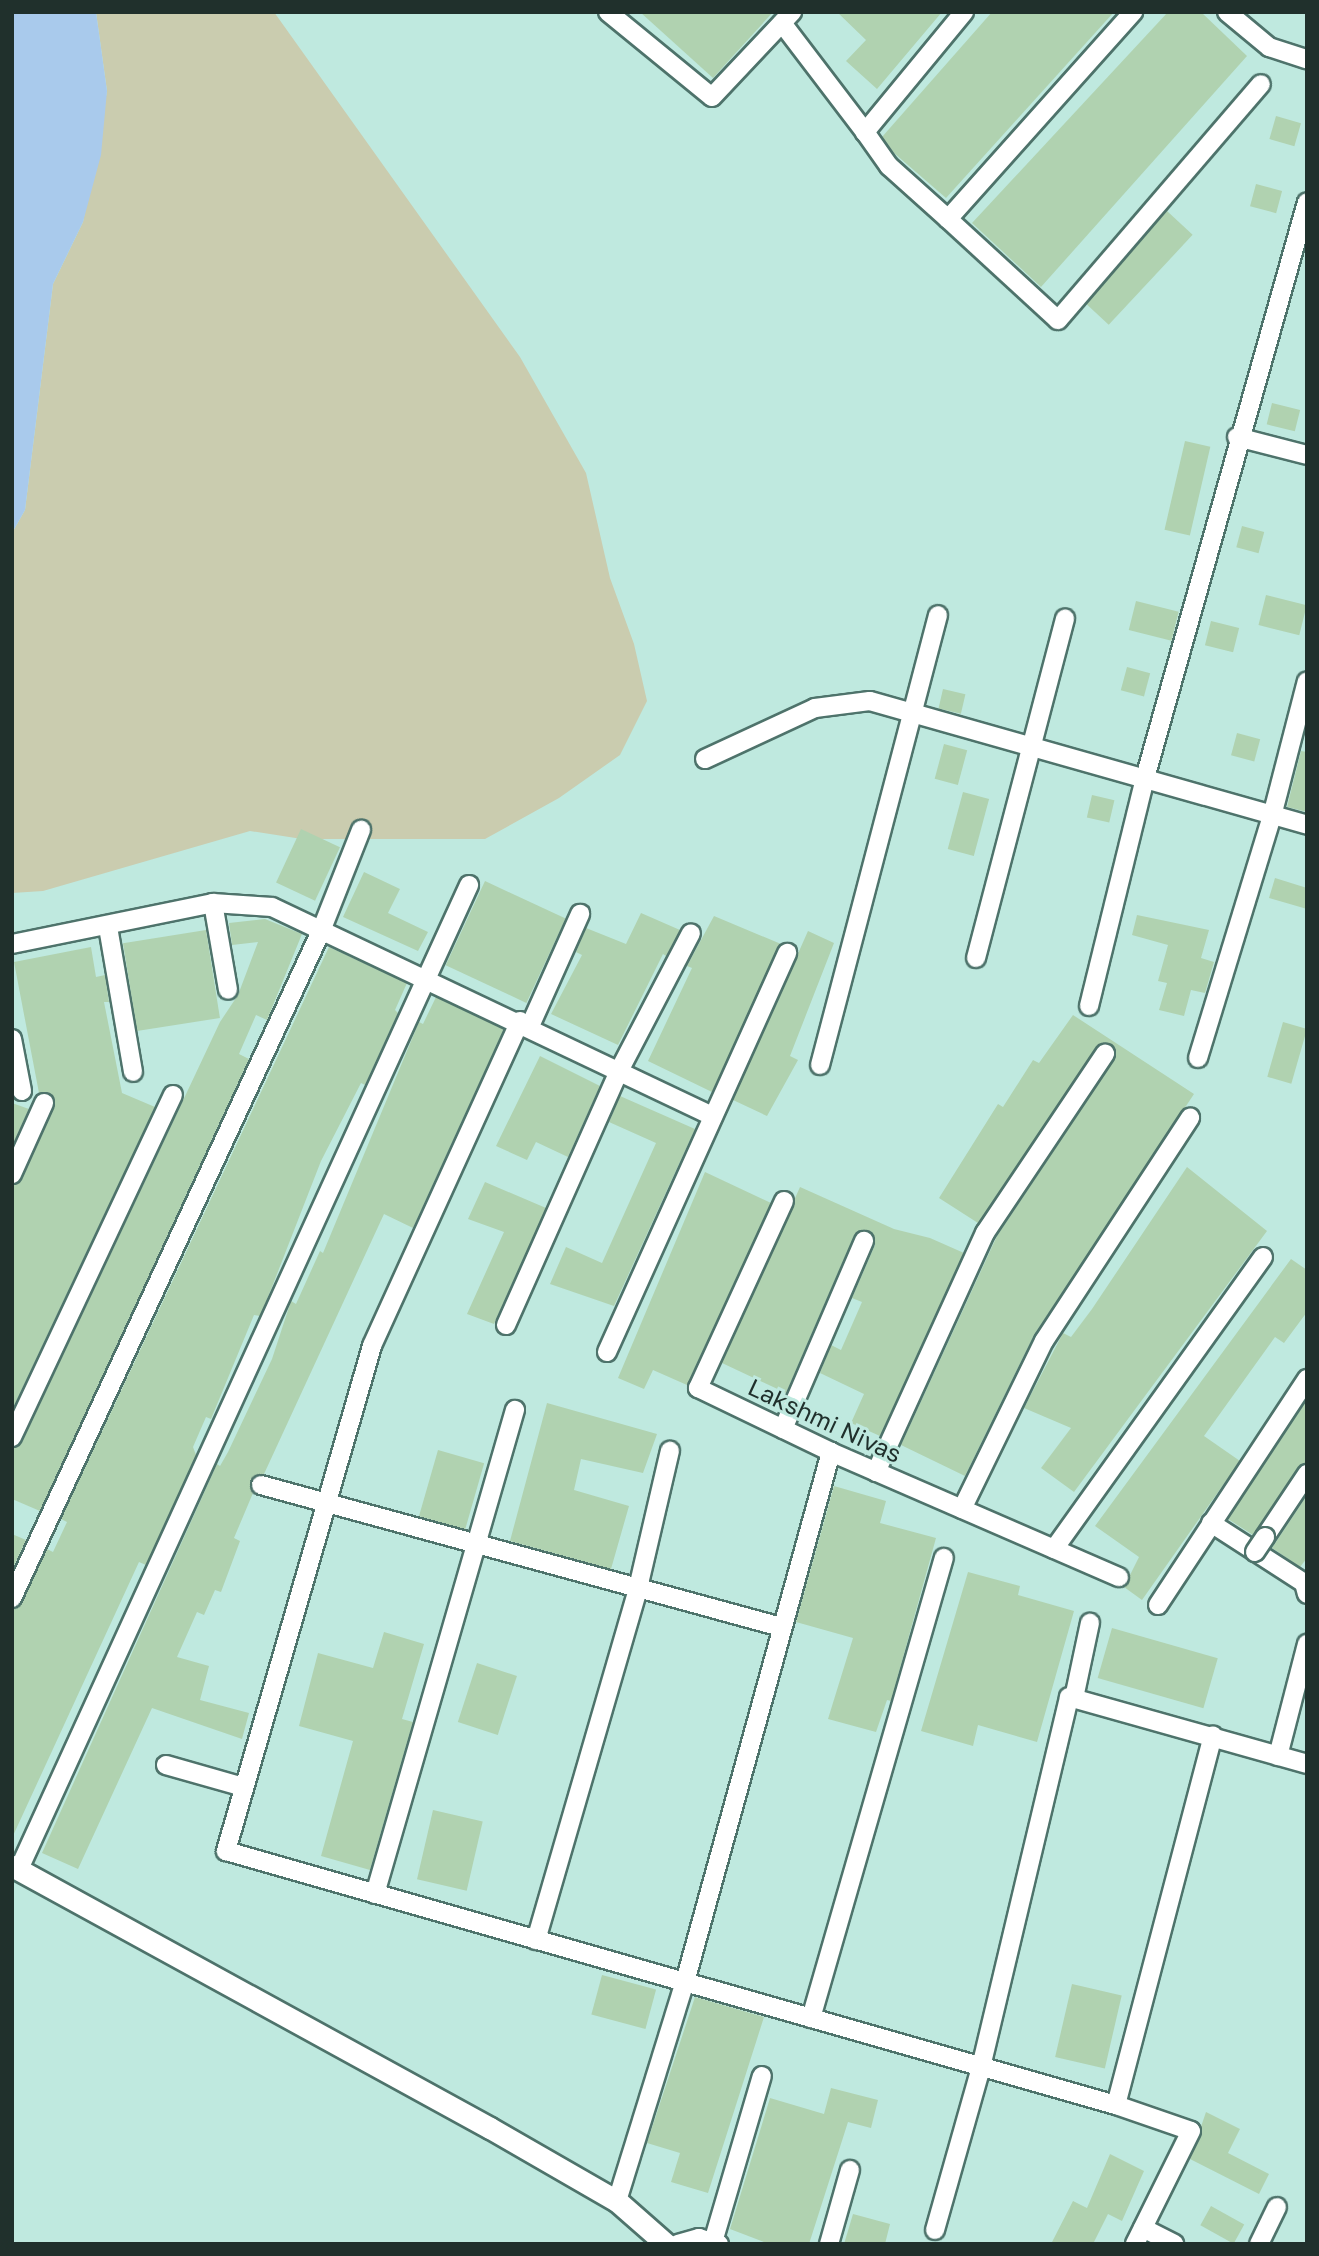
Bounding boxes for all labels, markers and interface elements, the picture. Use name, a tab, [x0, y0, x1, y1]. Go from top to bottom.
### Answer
street label: Lakshmi Nivas	[744, 1372, 906, 1468]

